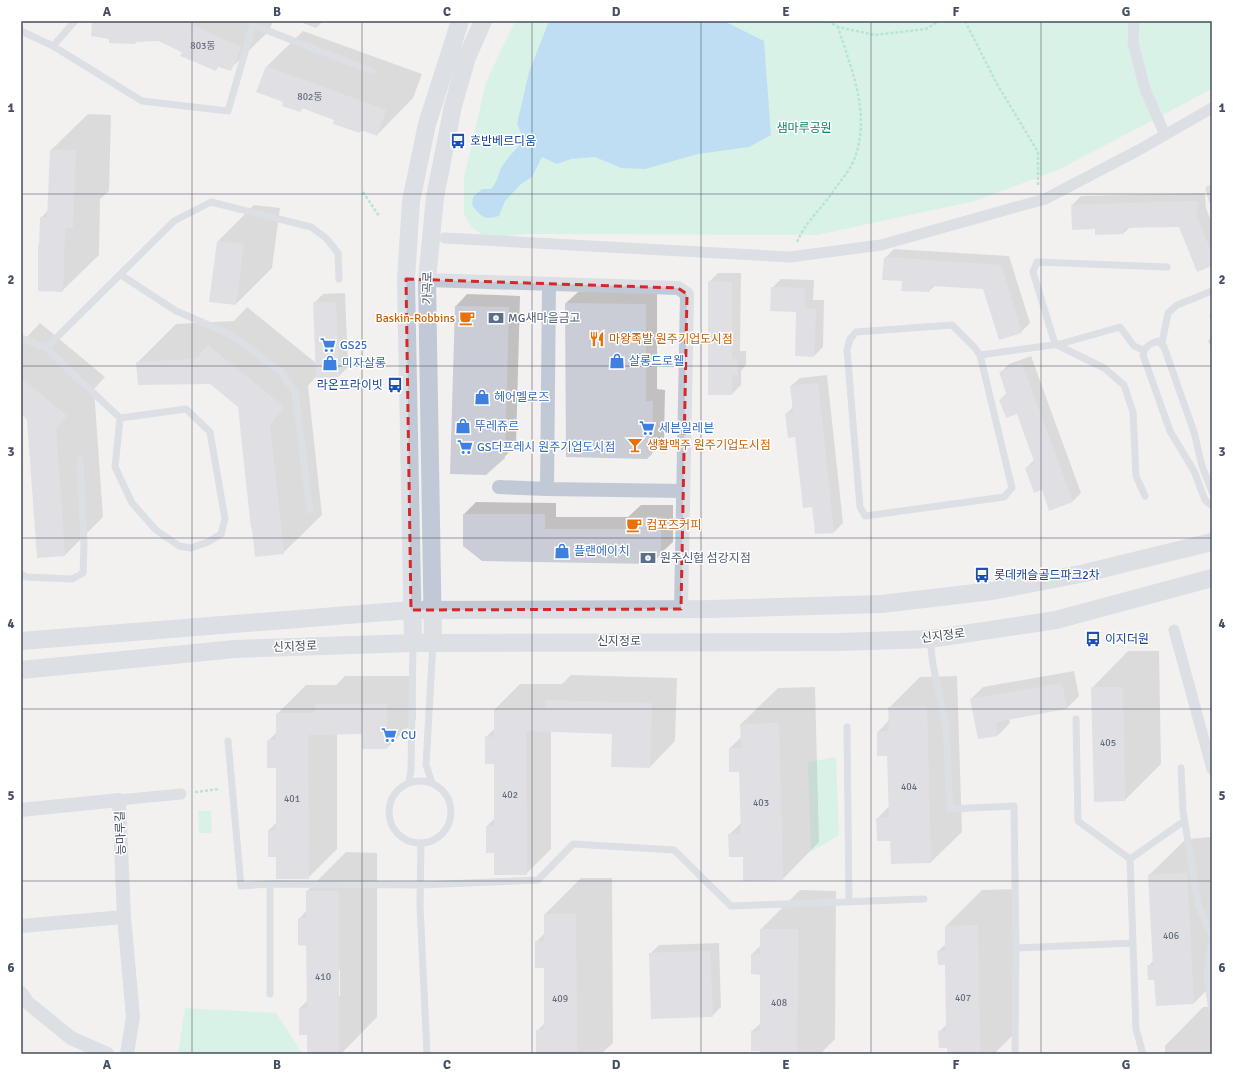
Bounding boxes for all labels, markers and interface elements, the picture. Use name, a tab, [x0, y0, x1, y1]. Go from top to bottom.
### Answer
text: A	[103, 4, 112, 20]
text: B	[273, 4, 281, 20]
text: C	[443, 4, 451, 20]
text: D	[612, 4, 621, 20]
text: E	[782, 4, 790, 20]
text: F	[953, 4, 960, 20]
text: G	[1122, 4, 1130, 20]
house number: 803동	[190, 40, 216, 52]
house number: 802동	[297, 91, 323, 103]
text: 1	[7, 100, 15, 116]
text: 1	[1218, 100, 1226, 116]
park label: 샘마루공원	[776, 121, 832, 136]
bus stop icon: 호반베르디움	[449, 132, 467, 150]
place label: 호반베르디움	[470, 134, 536, 149]
street label: 가곡로	[420, 271, 436, 305]
text: 2	[7, 272, 15, 288]
text: 2	[1218, 272, 1226, 288]
cafe icon: Baskin-Robbins	[458, 309, 476, 327]
bank icon: MG새마을금고	[487, 309, 505, 327]
place label: Baskin-Robbins	[375, 311, 455, 326]
place label: MG새마을금고	[508, 311, 581, 326]
restaurant icon: 마왕족발 원주기업도시점	[588, 330, 606, 348]
place label: 마왕족발 원주기업도시점	[609, 332, 733, 347]
supermarket icon: GS25	[319, 336, 337, 354]
place label: GS25	[340, 338, 367, 353]
shop icon: 살롱드로웰	[608, 352, 626, 370]
shop icon: 미자살롱	[321, 354, 339, 372]
place label: 살롱드로웰	[629, 354, 684, 369]
place label: 미자살롱	[342, 356, 386, 371]
bus stop icon: 라온프라이빗	[386, 376, 404, 394]
place label: 라온프라이빗	[317, 378, 383, 393]
shop icon: 헤어멜로즈	[473, 388, 491, 406]
place label: 헤어멜로즈	[494, 390, 549, 405]
shop icon: 뚜레쥬르	[454, 417, 472, 435]
place label: 뚜레쥬르	[475, 419, 519, 434]
supermarket icon: 세븐일레븐	[638, 419, 656, 437]
place label: 세븐일레븐	[659, 421, 714, 436]
bar icon: 생활맥주 원주기업도시점	[626, 436, 644, 454]
supermarket icon: GS더프레시 원주기업도시점	[456, 438, 474, 456]
place label: 생활맥주 원주기업도시점	[647, 438, 771, 453]
place label: GS더프레시 원주기업도시점	[477, 440, 615, 455]
text: 3	[7, 444, 15, 460]
text: 3	[1218, 444, 1226, 460]
cafe icon: 컴포즈커피	[625, 516, 643, 534]
place label: 컴포즈커피	[646, 518, 701, 533]
shop icon: 플랜에이치	[553, 542, 571, 560]
place label: 플랜에이치	[574, 544, 629, 559]
bank icon: 원주신협 섬강지점	[639, 549, 657, 567]
place label: 원주신협 섬강지점	[660, 551, 751, 566]
bus stop icon: 롯데캐슬골드파크2차	[973, 566, 991, 584]
place label: 롯데캐슬골드파크2차	[994, 568, 1100, 583]
text: 4	[7, 616, 15, 632]
text: 4	[1218, 616, 1226, 632]
street label: 신지정로	[920, 626, 966, 646]
bus stop icon: 이지더원	[1084, 630, 1102, 648]
place label: 이지더원	[1105, 632, 1149, 647]
street label: 신지정로	[597, 634, 641, 649]
street label: 신지정로	[273, 639, 317, 655]
supermarket icon: CU	[380, 726, 398, 744]
place label: CU	[401, 728, 416, 743]
house number: 405	[1100, 737, 1116, 749]
house number: 404	[901, 781, 918, 793]
text: 5	[7, 788, 15, 804]
text: 5	[1218, 788, 1226, 804]
house number: 402	[502, 789, 518, 801]
house number: 401	[284, 793, 300, 805]
house number: 403	[753, 797, 769, 809]
street label: 능마루길	[113, 811, 129, 855]
house number: 406	[1163, 930, 1179, 942]
text: 6	[7, 960, 15, 976]
text: 6	[1218, 960, 1226, 976]
house number: 410	[315, 971, 331, 983]
house number: 407	[955, 992, 971, 1004]
house number: 409	[552, 993, 568, 1005]
house number: 408	[771, 997, 787, 1009]
text: A	[103, 1057, 112, 1073]
text: B	[273, 1057, 281, 1073]
text: C	[443, 1057, 451, 1073]
text: D	[612, 1057, 621, 1073]
text: E	[782, 1057, 790, 1073]
text: F	[953, 1057, 960, 1073]
text: G	[1122, 1057, 1130, 1073]

